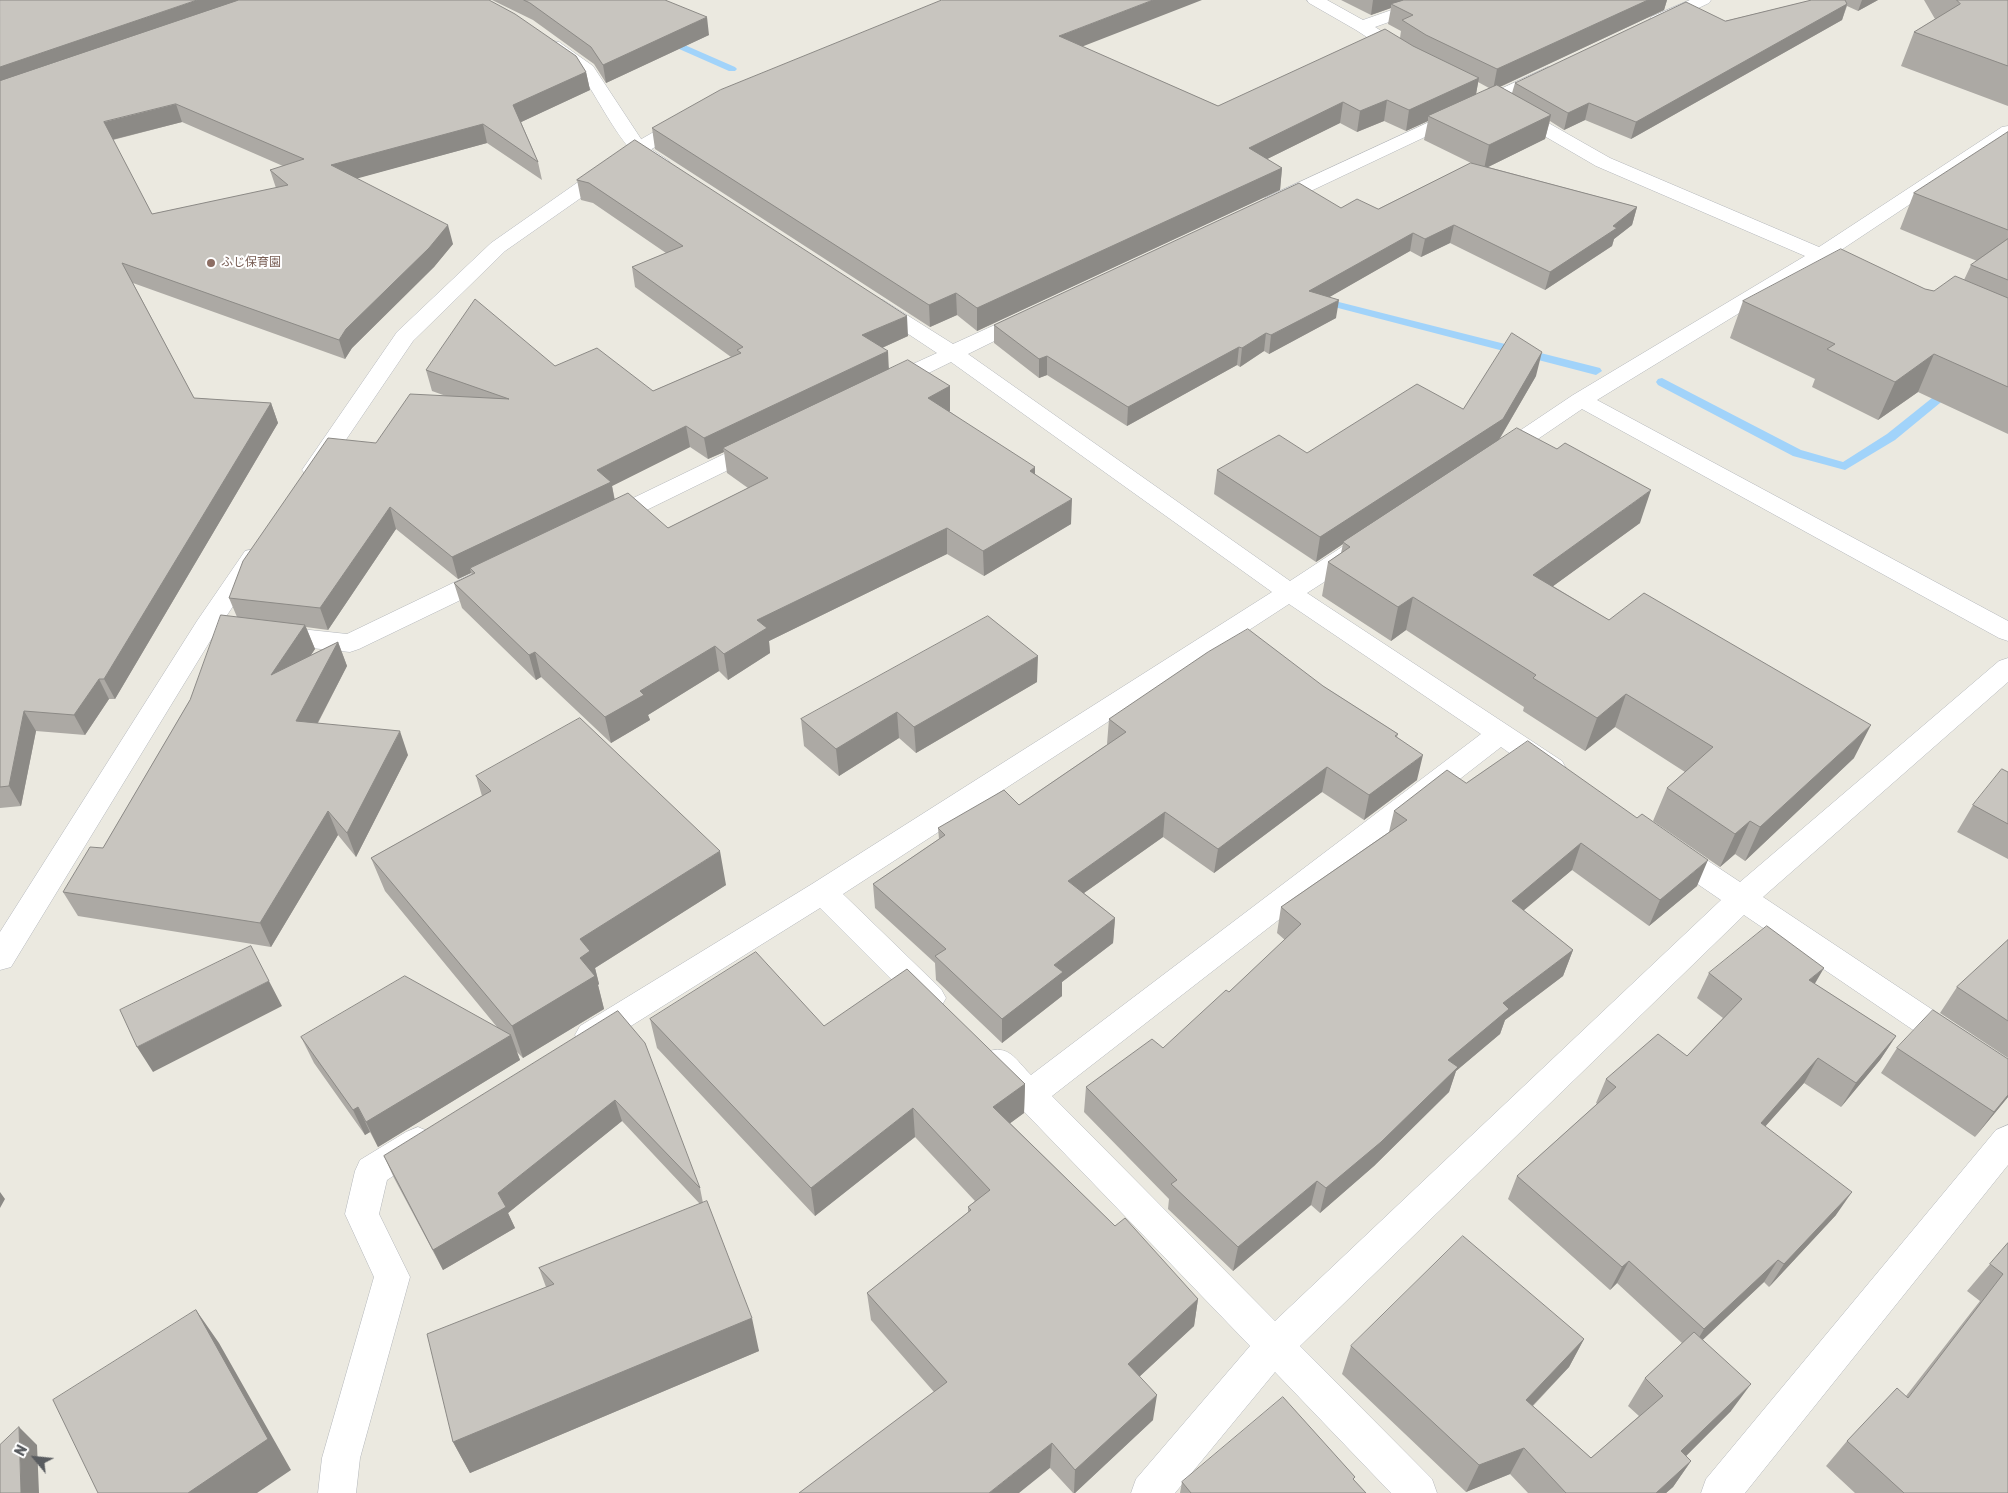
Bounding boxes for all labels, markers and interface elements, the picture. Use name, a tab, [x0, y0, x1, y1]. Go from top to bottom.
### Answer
place label: ふじ保育園	[221, 256, 281, 270]
marker: ふじ保育園	[205, 257, 217, 269]
north arrow	[10, 1433, 60, 1483]
text: N	[11, 1442, 31, 1459]

